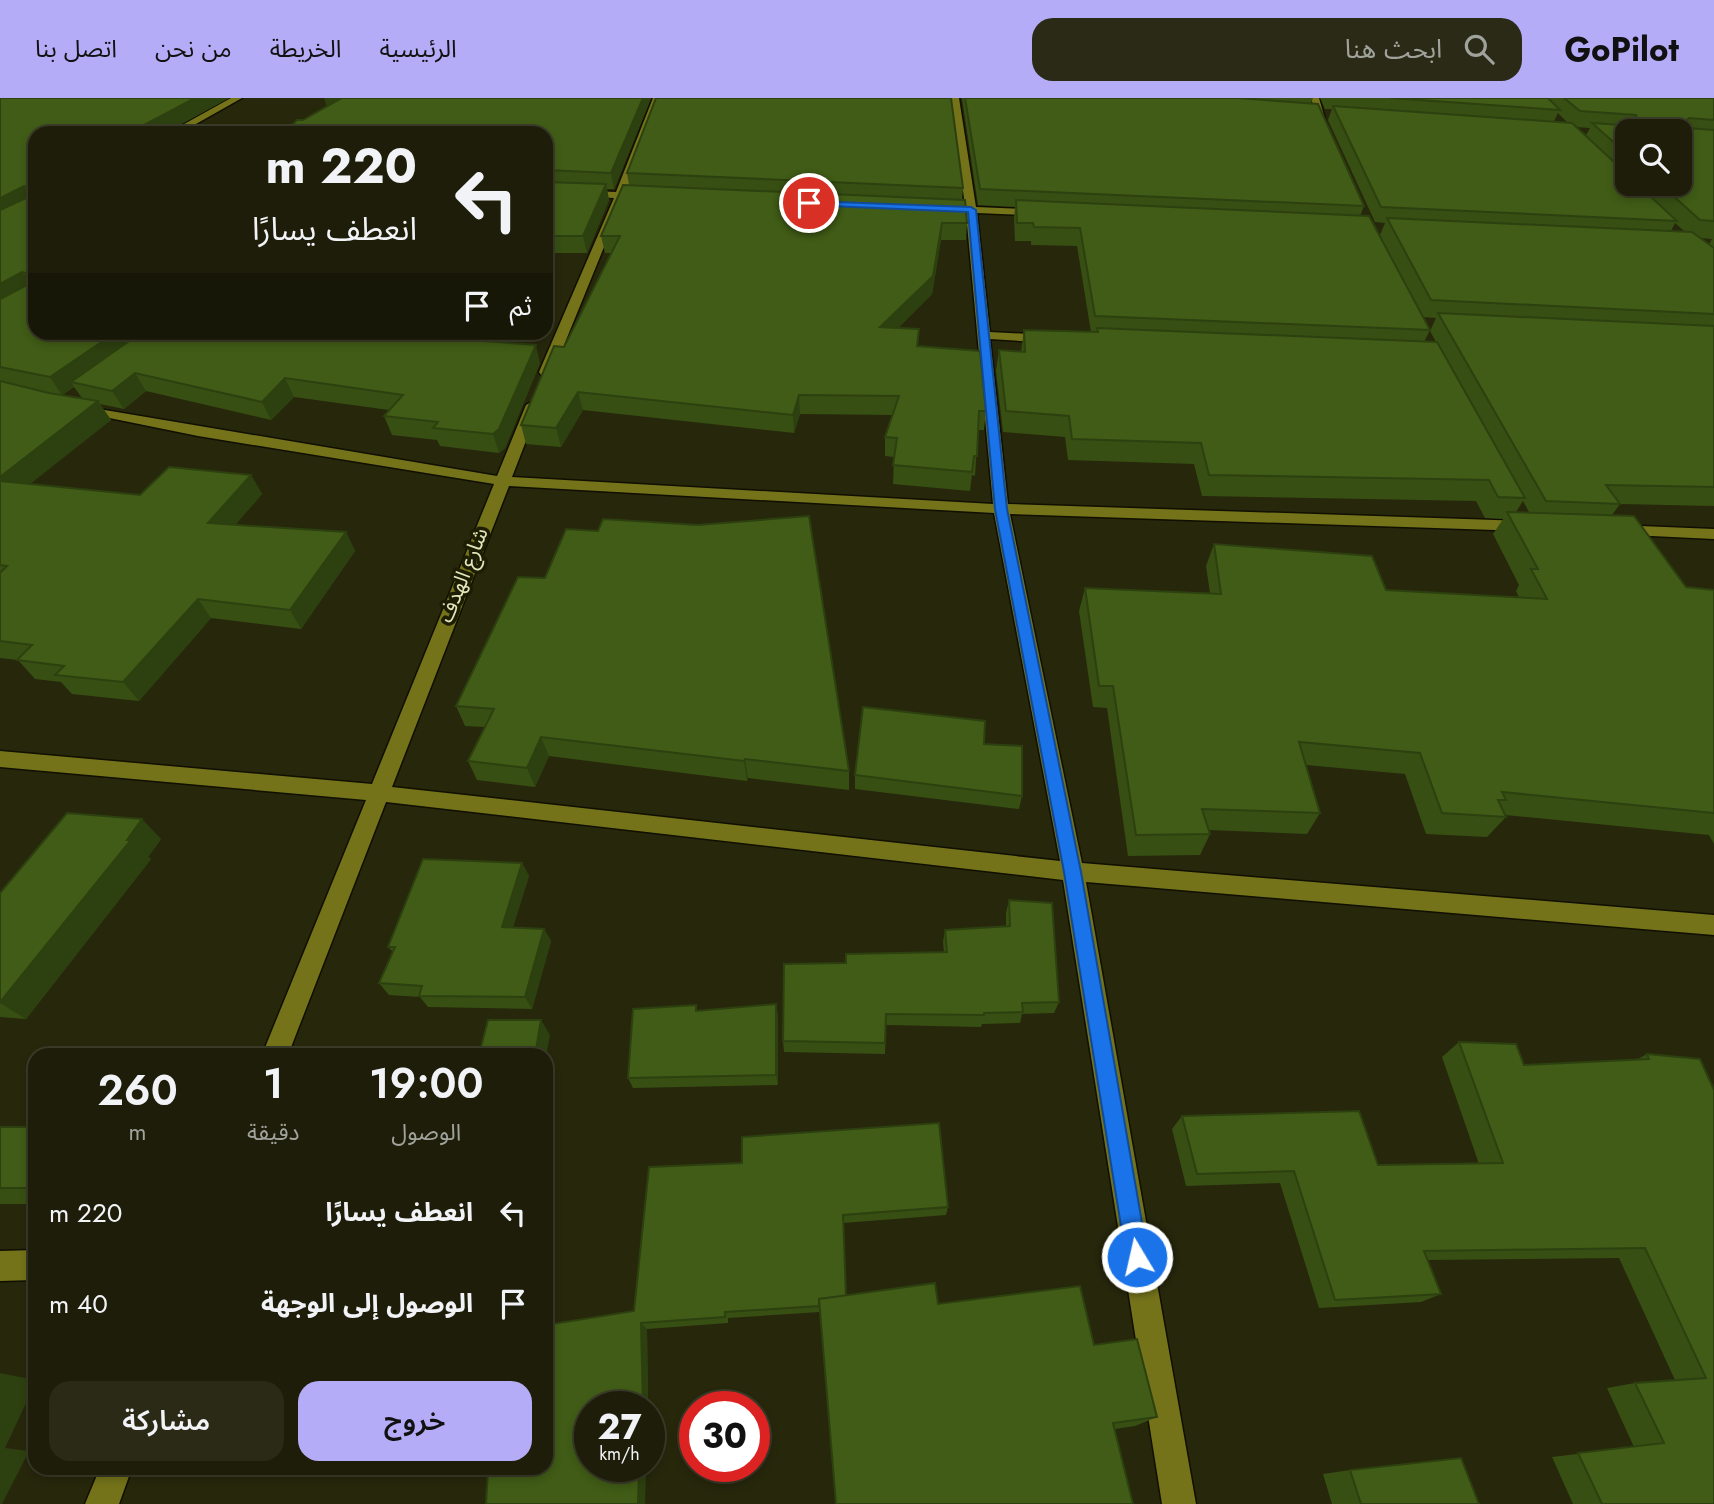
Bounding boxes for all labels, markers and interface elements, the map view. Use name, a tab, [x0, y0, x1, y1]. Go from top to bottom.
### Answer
search box	[1032, 18, 1522, 81]
text: GoPilot	[1564, 26, 1679, 73]
text: ابحث هنا	[1345, 30, 1442, 68]
icon: search	[1460, 30, 1498, 68]
text: اتصل بنا	[35, 31, 117, 66]
text: من نحن	[155, 31, 232, 66]
text: الخريطة	[270, 31, 342, 66]
text: الرئيسية	[380, 31, 457, 66]
map controls	[1615, 119, 1692, 196]
button: search	[1615, 119, 1692, 196]
text: 220 m	[265, 131, 417, 201]
icon: left	[441, 154, 532, 245]
pin	[779, 173, 839, 233]
icon: arrive	[790, 184, 828, 222]
text: انعطف يسارًا	[252, 206, 417, 252]
icon: arrive	[458, 287, 496, 325]
text: ثم	[510, 287, 532, 325]
street label: شارع الهدف	[430, 523, 496, 627]
text: 1	[263, 1053, 284, 1114]
text: 19:00	[369, 1053, 484, 1114]
text: 260	[97, 1060, 178, 1121]
text: m	[129, 1115, 147, 1149]
text: دقيقة	[247, 1115, 300, 1149]
text: الوصول	[391, 1115, 461, 1149]
text: انعطف يسارًا	[326, 1193, 473, 1231]
text: 220 m	[49, 1194, 122, 1232]
icon: left	[494, 1194, 532, 1232]
position arrow	[1100, 1220, 1174, 1294]
text: الوصول إلى الوجهة	[261, 1284, 473, 1322]
text: 40 m	[49, 1285, 108, 1323]
icon: arrive	[494, 1285, 532, 1323]
button: مشاركة	[49, 1381, 284, 1461]
button: خروج	[298, 1381, 532, 1461]
speed limit sign: 30	[679, 1391, 770, 1482]
text: 27	[597, 1402, 642, 1452]
text: km/h	[599, 1441, 640, 1467]

